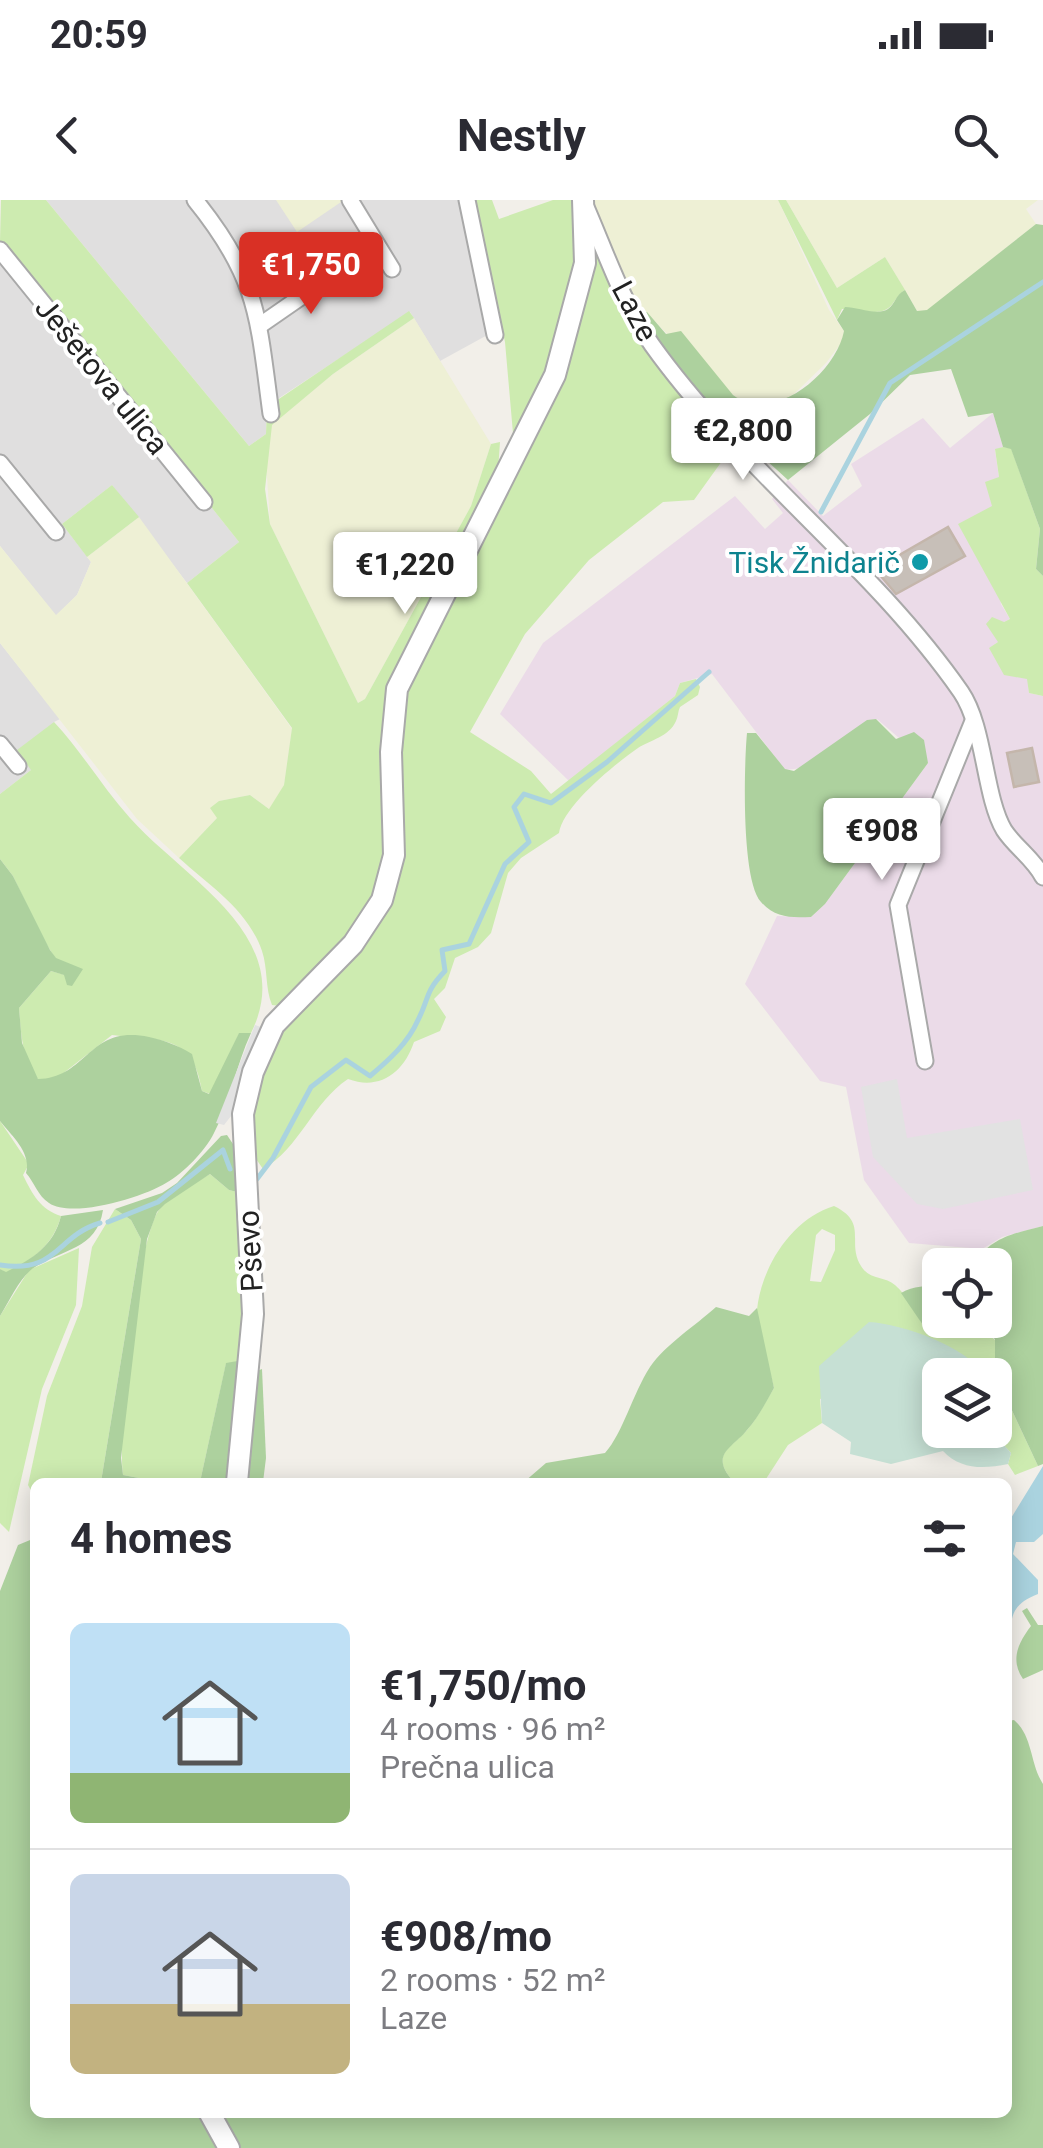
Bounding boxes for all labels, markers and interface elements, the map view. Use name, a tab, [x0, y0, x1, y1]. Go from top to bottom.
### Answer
text: 20:59	[50, 13, 148, 57]
icon: back	[40, 108, 95, 163]
icon: search	[948, 108, 1003, 163]
text: Nestly	[457, 109, 586, 162]
pin: €1,750	[230, 232, 392, 317]
text: €1,750	[261, 245, 361, 283]
street label: Laze	[605, 275, 665, 347]
street label: Ješetova ulica	[28, 291, 176, 461]
pin: €2,800	[662, 398, 824, 483]
text: €2,800	[693, 411, 793, 449]
pin: €1,220	[324, 532, 486, 617]
text: €1,220	[355, 545, 455, 583]
place label: Tisk Žnidarič	[728, 545, 900, 580]
marker: Tisk Žnidarič	[909, 551, 931, 573]
pin: €908	[823, 798, 941, 883]
text: €908	[845, 811, 919, 849]
street label: Pševo	[230, 1209, 270, 1293]
map controls	[922, 1248, 1012, 1448]
button: locate	[922, 1248, 1012, 1338]
button: layers	[922, 1358, 1012, 1448]
icon: filters	[917, 1511, 972, 1566]
text: 4 homes	[70, 1514, 232, 1563]
text: €1,750/mo	[380, 1661, 587, 1710]
icon: home	[150, 1663, 270, 1783]
text: 4 rooms · 96 m²	[380, 1710, 605, 1748]
text: Prečna ulica	[380, 1748, 555, 1786]
text: €908/mo	[380, 1912, 552, 1961]
icon: home	[150, 1914, 270, 2034]
text: 2 rooms · 52 m²	[380, 1961, 605, 1999]
text: Laze	[380, 1999, 447, 2037]

